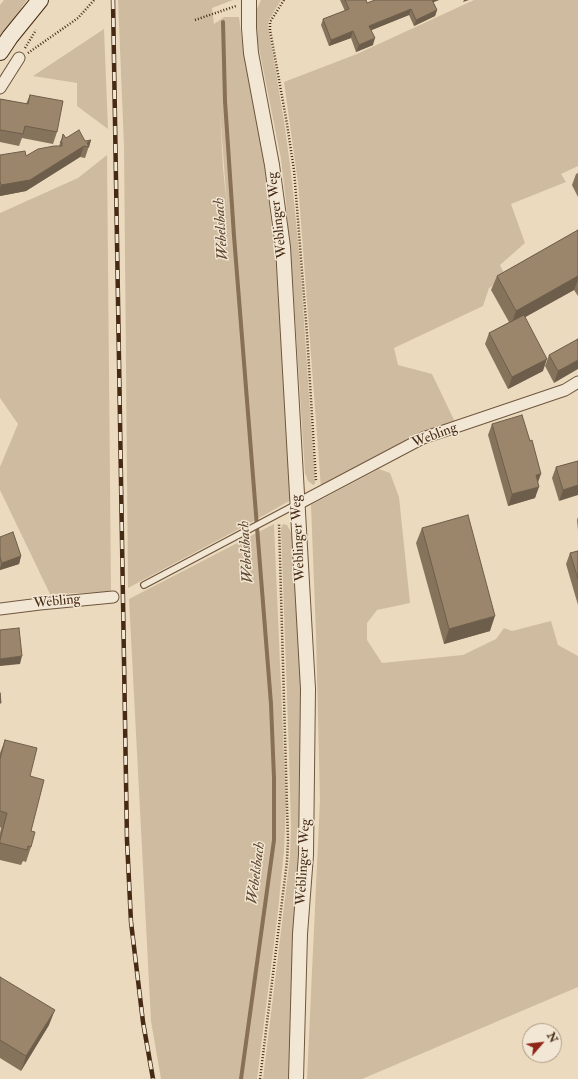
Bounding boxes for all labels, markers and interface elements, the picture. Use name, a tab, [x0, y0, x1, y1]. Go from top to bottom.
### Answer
street label: Weblinger Weg	[264, 171, 292, 259]
water label: Webelsbach	[211, 197, 233, 261]
street label: Webling	[410, 420, 460, 452]
street label: Weblinger Weg	[288, 494, 310, 582]
water label: Webelsbach	[236, 520, 258, 584]
street label: Webling	[33, 591, 81, 613]
street label: Weblinger Weg	[293, 818, 315, 906]
water label: Webelsbach	[244, 841, 270, 905]
north arrow	[522, 1023, 562, 1063]
text: N	[544, 1030, 560, 1045]

